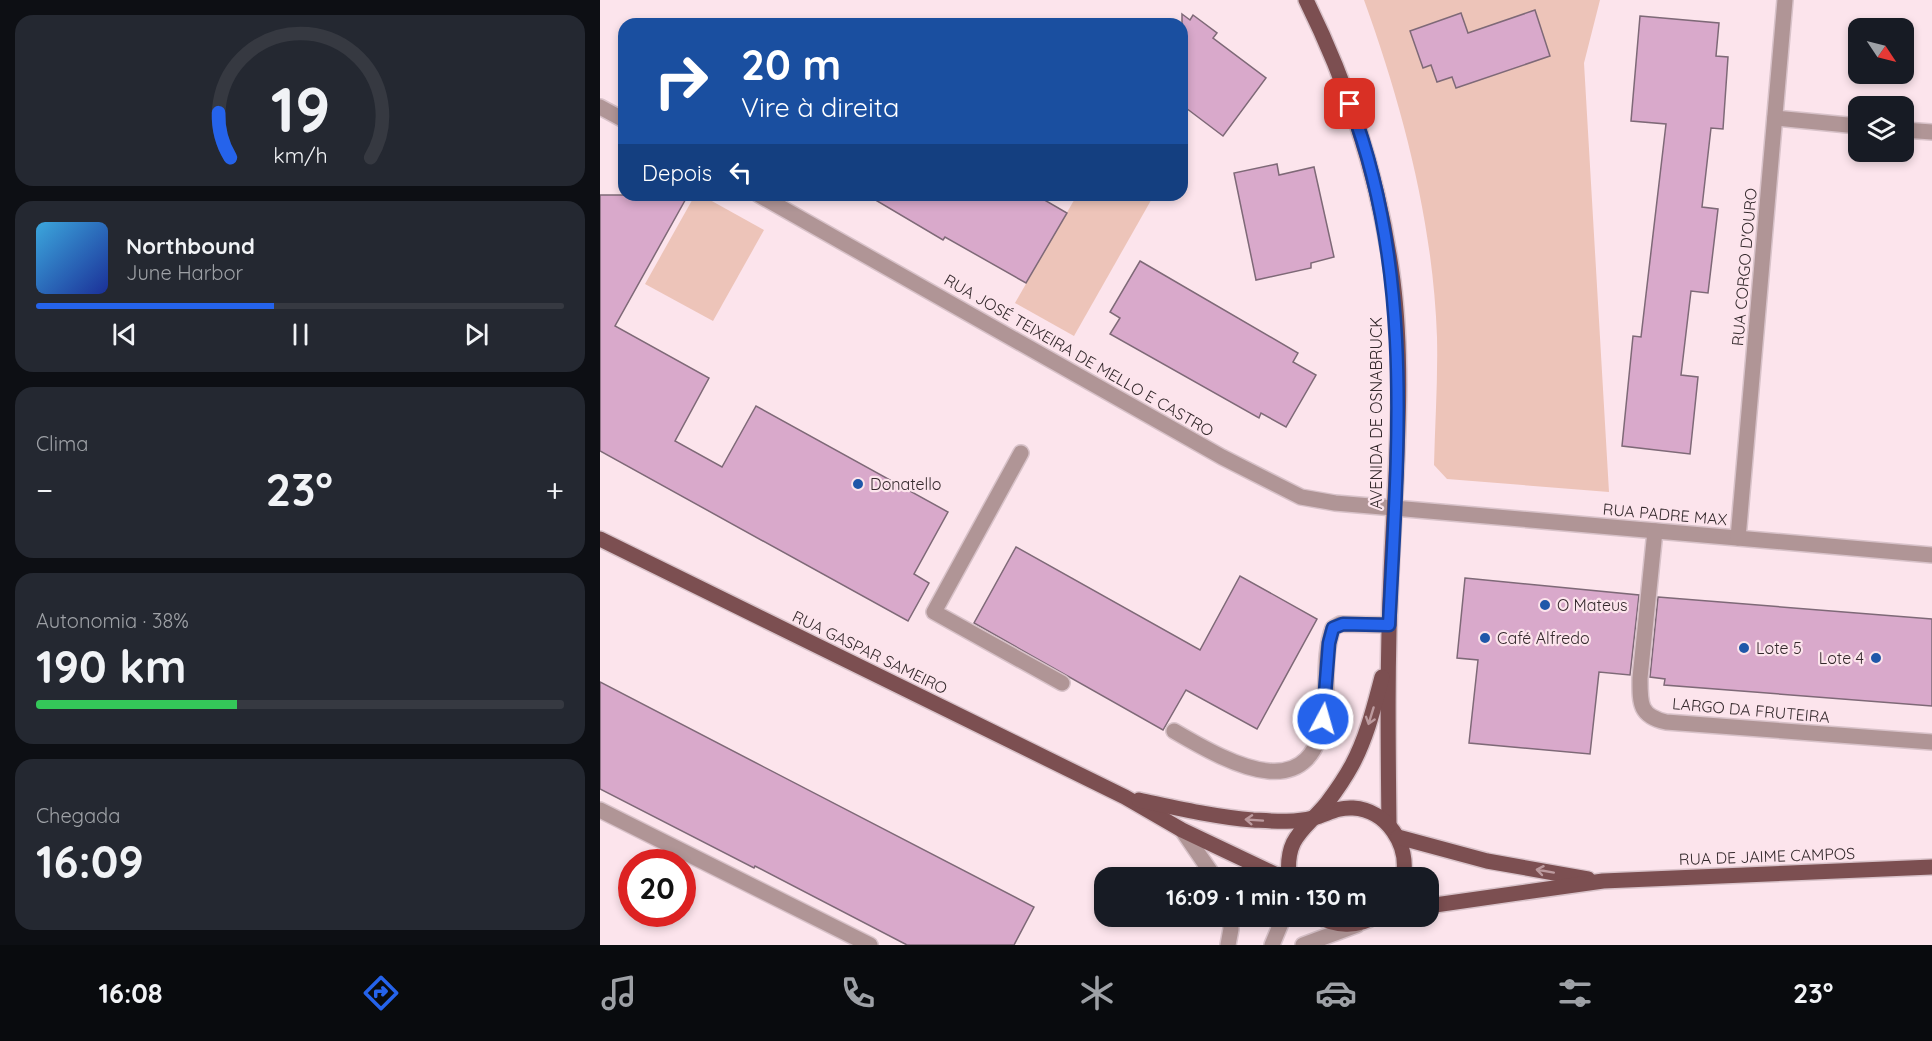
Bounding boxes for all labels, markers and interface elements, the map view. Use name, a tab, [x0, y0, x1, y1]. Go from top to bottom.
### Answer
north arrow	[1848, 18, 1914, 84]
map controls	[1848, 18, 1914, 162]
text: 20 m	[741, 38, 841, 91]
icon: right	[642, 42, 720, 120]
text: 19	[270, 70, 330, 148]
pin	[1324, 78, 1375, 129]
icon: arrive	[1333, 87, 1366, 120]
text: Vire à direita	[741, 90, 899, 124]
button: layers	[1848, 96, 1914, 162]
text: km/h	[273, 142, 327, 168]
icon: left	[724, 156, 757, 189]
text: Depois	[642, 159, 712, 187]
street label: RUA CORGO D'OURO	[1727, 187, 1761, 347]
text: Northbound	[126, 232, 255, 260]
text: June Harbor	[126, 260, 243, 285]
street label: RUA JOSÉ TEIXEIRA DE MELLO E CASTRO	[941, 269, 1217, 441]
street label: AVENIDA DE OSNABRUCK	[1366, 317, 1386, 509]
icon: previous	[108, 318, 141, 351]
icon: pause	[284, 318, 317, 351]
icon: next	[460, 318, 493, 351]
text: Clima	[36, 431, 88, 456]
text: 23°	[266, 461, 333, 517]
text: −	[36, 469, 53, 510]
text: +	[545, 469, 564, 510]
place label: Donatello	[870, 474, 942, 494]
marker: Donatello	[851, 477, 865, 491]
street label: RUA PADRE MAX	[1602, 499, 1728, 529]
place label: O Mateus	[1557, 595, 1628, 615]
marker: O Mateus	[1538, 598, 1552, 612]
street label: RUA GASPAR SAMEIRO	[789, 606, 951, 698]
text: Autonomia · 38%	[36, 608, 189, 633]
place label: Café Alfredo	[1497, 628, 1590, 648]
marker: Café Alfredo	[1478, 631, 1492, 645]
text: 190 km	[36, 638, 186, 694]
place label: Lote 5	[1756, 638, 1802, 658]
marker: Lote 5	[1737, 641, 1751, 655]
place label: Lote 4	[1819, 648, 1864, 668]
marker: Lote 4	[1869, 651, 1883, 665]
position arrow	[1291, 687, 1355, 751]
street label: LARGO DA FRUTEIRA	[1671, 693, 1831, 727]
one-way arrow	[1365, 706, 1376, 725]
text: Chegada	[36, 803, 120, 828]
one-way arrow	[1245, 814, 1265, 825]
text: 16:09	[36, 833, 144, 889]
street label: RUA DE JAIME CAMPOS	[1679, 843, 1855, 869]
speed limit sign: 20	[618, 849, 696, 927]
one-way arrow	[1536, 866, 1556, 877]
text: 16:09 · 1 min · 130 m	[1166, 883, 1367, 911]
icon: directions	[360, 972, 402, 1014]
icon: music	[598, 972, 640, 1014]
icon: phone	[837, 972, 879, 1014]
icon: climate	[1076, 972, 1118, 1014]
icon: car	[1315, 972, 1357, 1014]
icon: filters	[1554, 972, 1596, 1014]
text: 16:08	[98, 976, 163, 1010]
text: 23°	[1793, 976, 1833, 1010]

